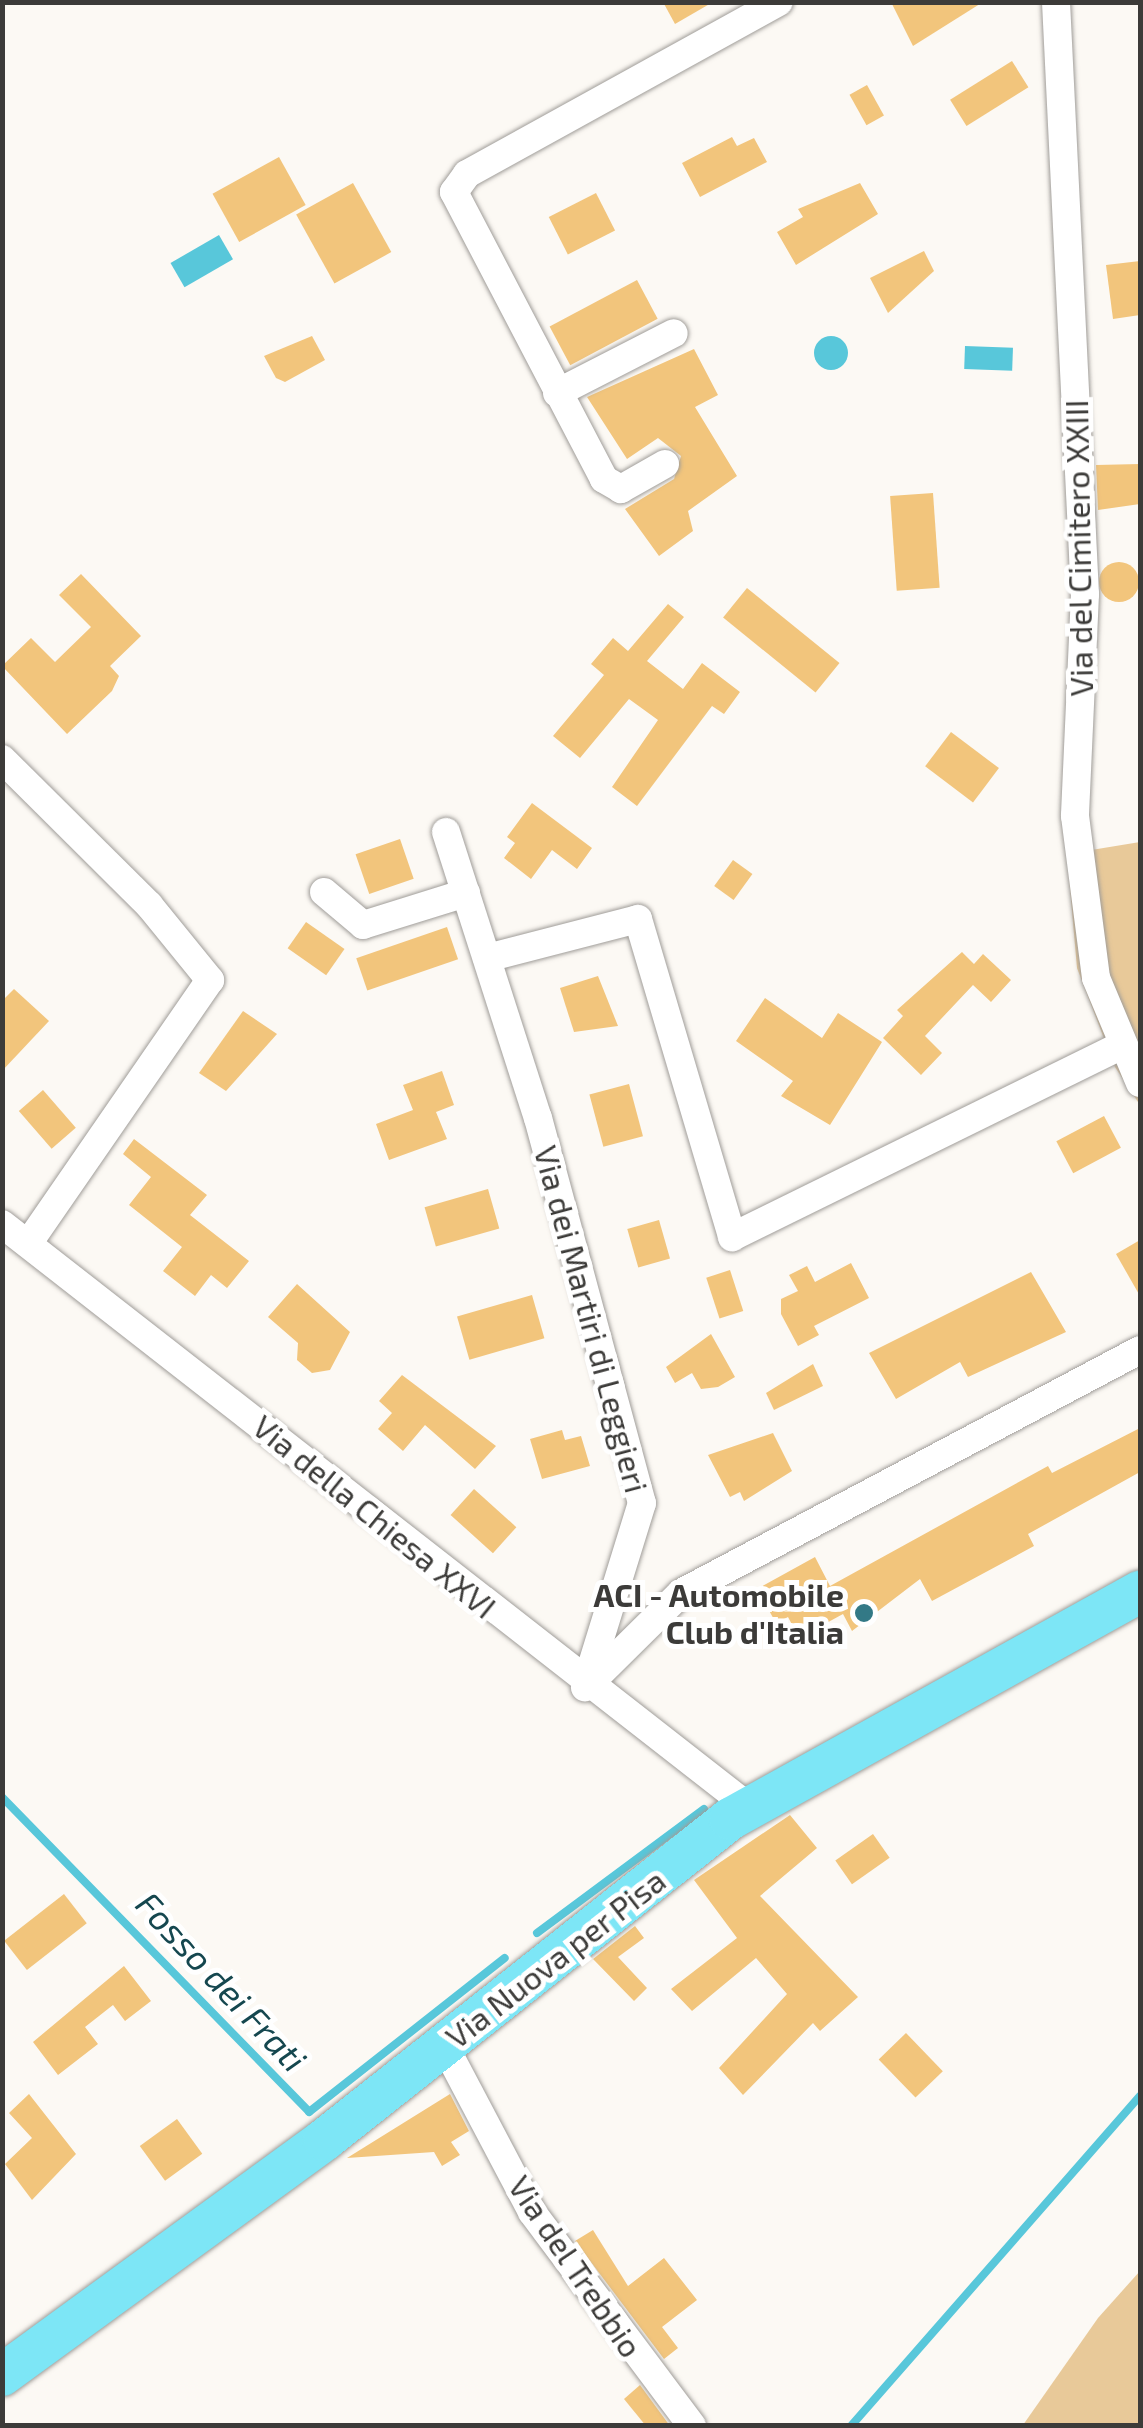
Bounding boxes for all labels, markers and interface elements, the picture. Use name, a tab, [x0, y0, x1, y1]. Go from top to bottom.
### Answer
street label: Via del Cimitero XXIII	[1056, 399, 1100, 697]
street label: Via dei Martiri di Leggieri	[527, 1141, 657, 1497]
street label: Via della Chiesa XXVI	[246, 1406, 504, 1626]
place label: ACI - Automobile Club d'Italia	[593, 1576, 844, 1651]
marker: ACI - Automobile Club d'Italia	[853, 1602, 875, 1624]
street label: Via Nuova per Pisa	[437, 1860, 673, 2056]
water label: Fosso dei Frati	[128, 1883, 316, 2079]
street label: Via del Trebbio	[501, 2167, 651, 2365]

